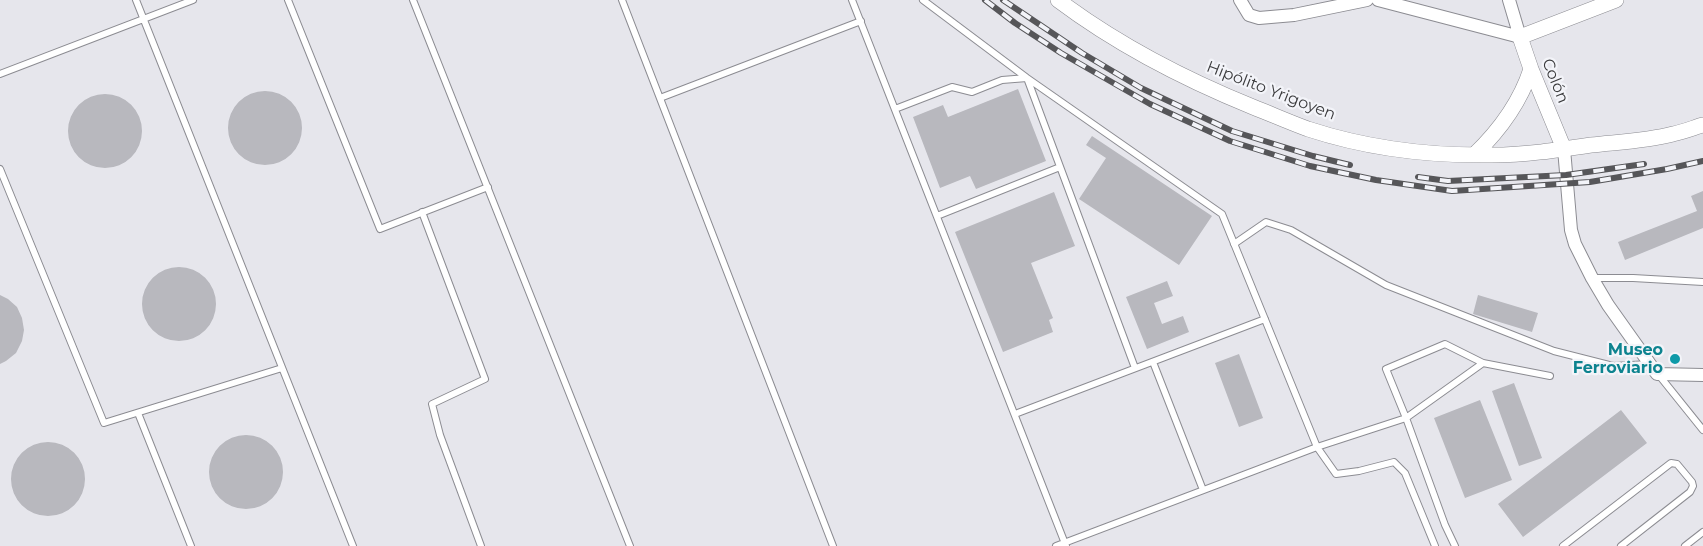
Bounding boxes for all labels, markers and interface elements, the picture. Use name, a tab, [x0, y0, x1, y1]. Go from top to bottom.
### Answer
street label: Colón	[1537, 56, 1573, 106]
street label: Hipólito Yrigoyen	[1204, 58, 1338, 124]
place label: Museo Ferroviario	[1573, 340, 1663, 378]
marker: Museo Ferroviario	[1668, 352, 1682, 366]

